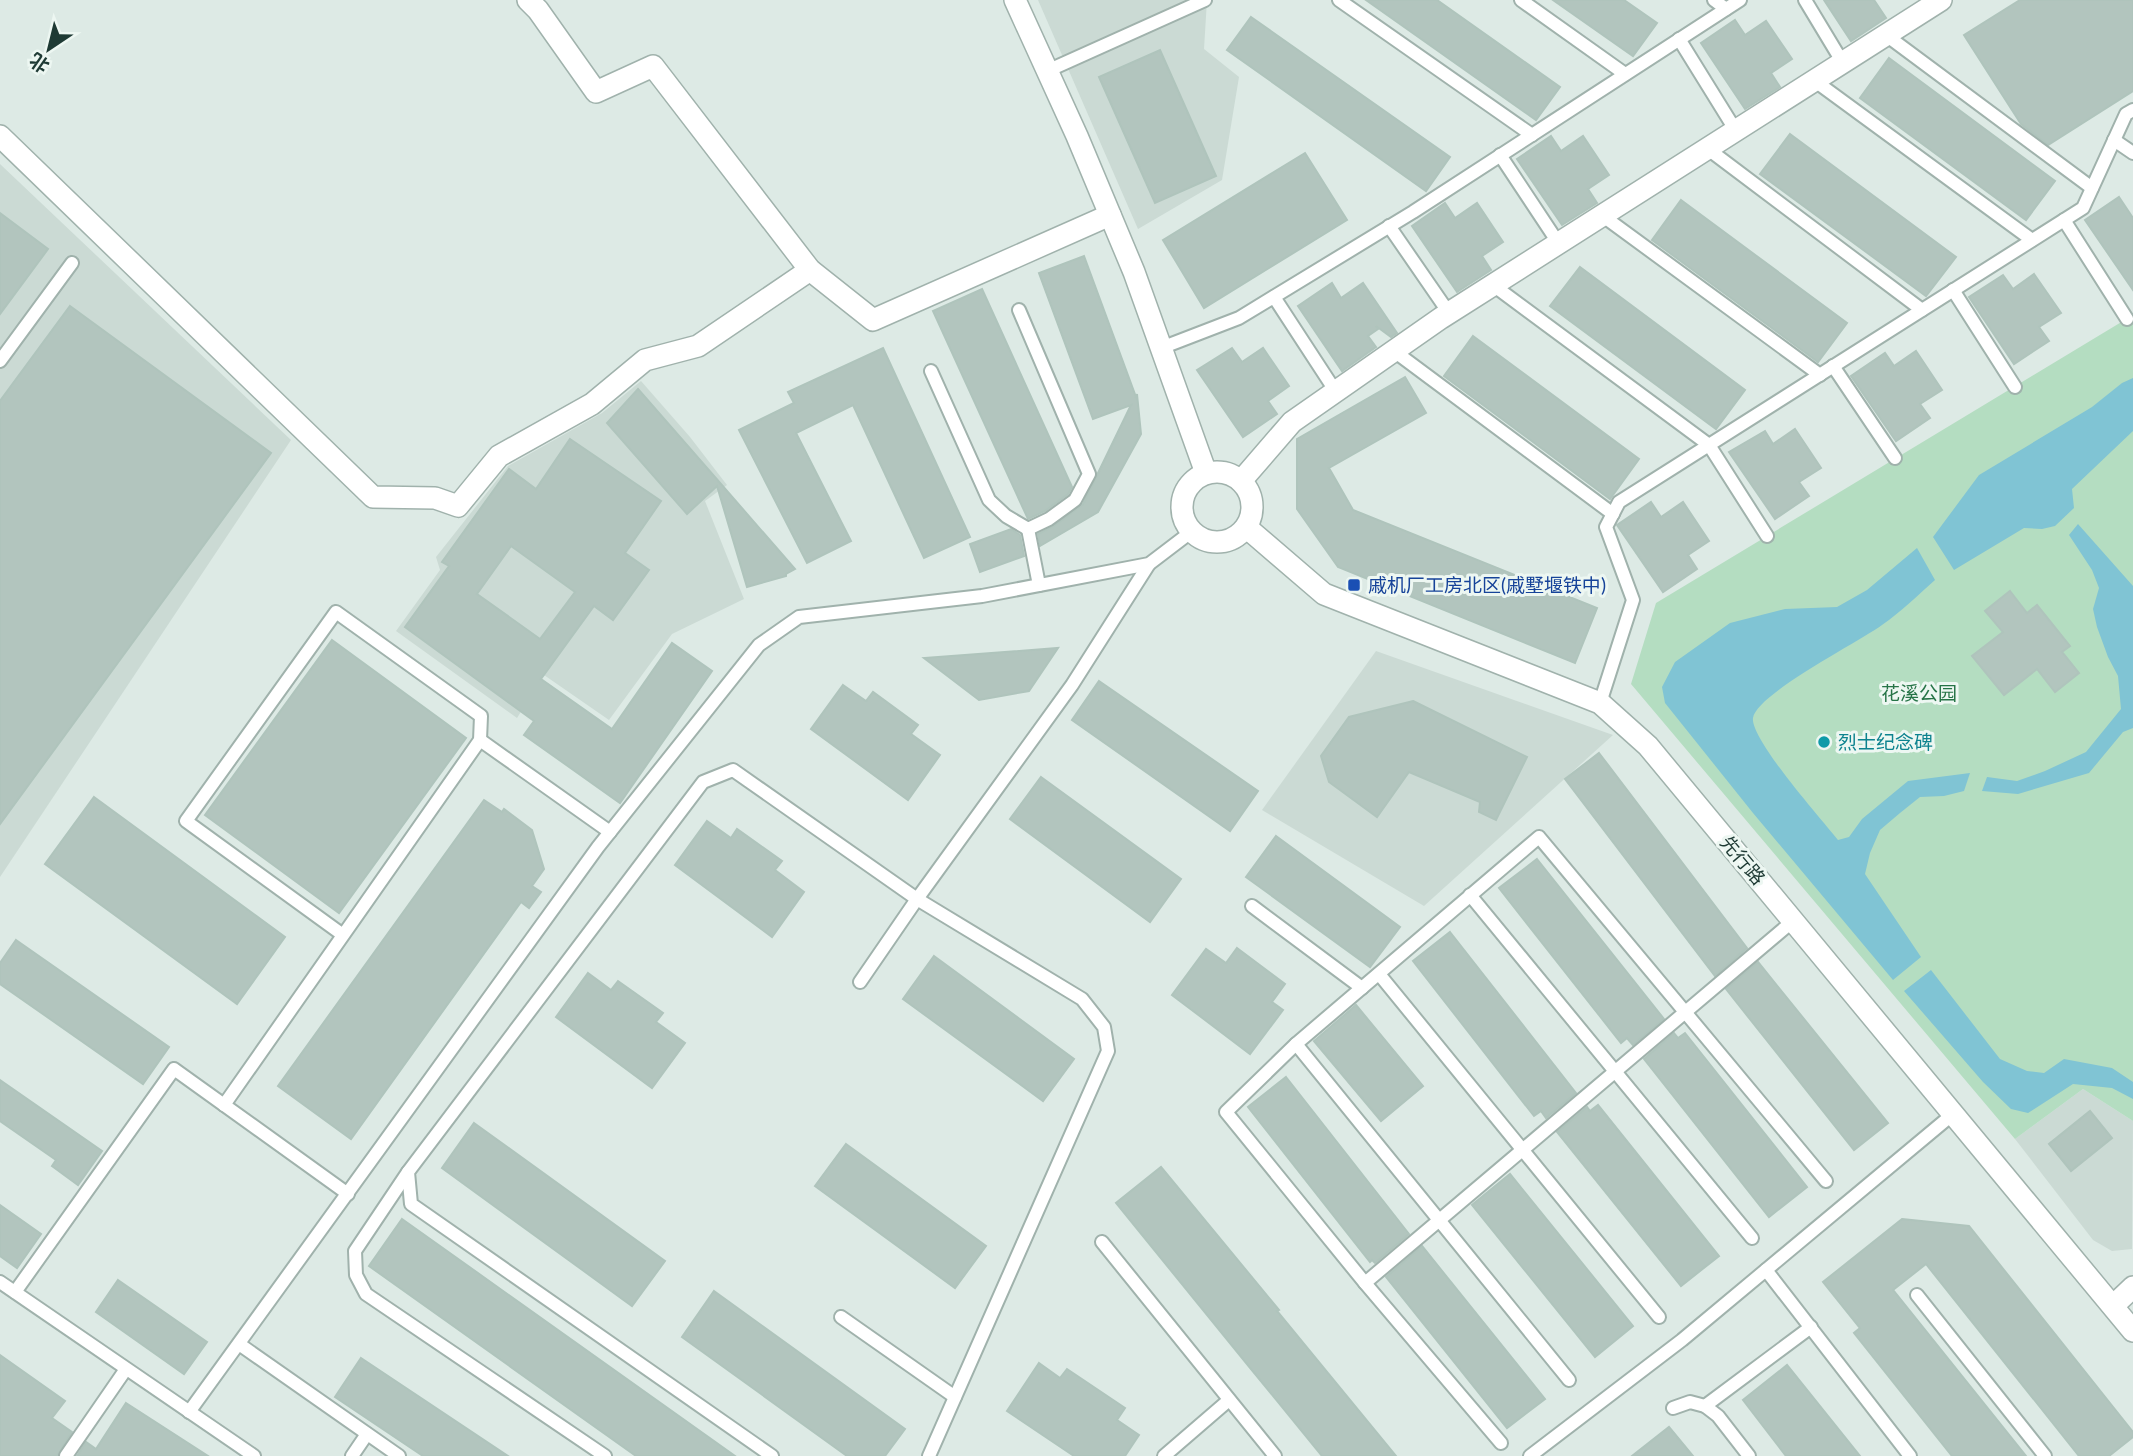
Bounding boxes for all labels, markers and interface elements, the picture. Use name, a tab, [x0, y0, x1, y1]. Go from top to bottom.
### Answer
north arrow	[14, 14, 84, 84]
text: 北	[25, 48, 53, 78]
place label: 戚机厂工房北区(戚墅堰铁中)	[1368, 573, 1606, 596]
marker: 戚机厂工房北区(戚墅堰铁中)	[1346, 577, 1362, 593]
park label: 花溪公园	[1881, 681, 1957, 704]
place label: 烈士纪念碑	[1838, 730, 1933, 753]
marker: 烈士纪念碑	[1816, 734, 1832, 750]
street label: 先行路	[1716, 830, 1771, 889]

